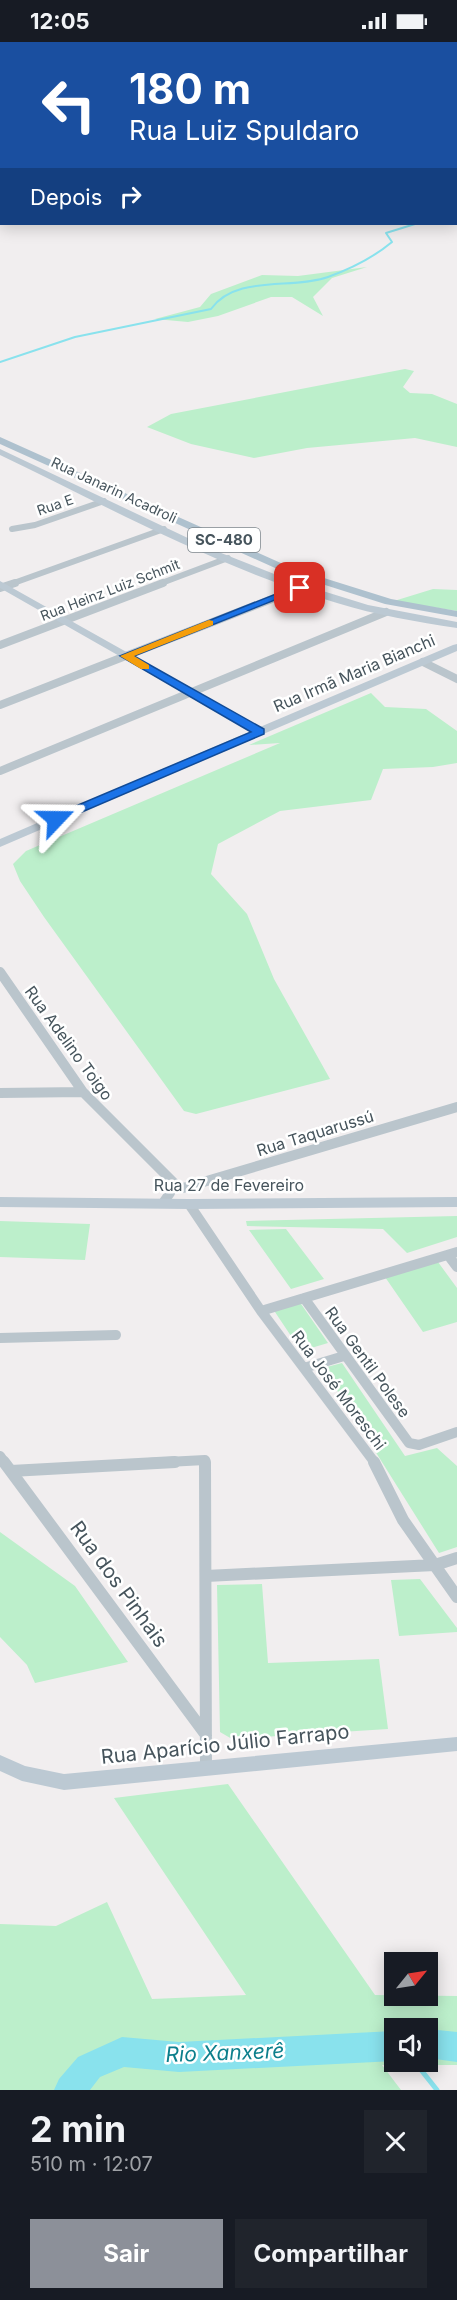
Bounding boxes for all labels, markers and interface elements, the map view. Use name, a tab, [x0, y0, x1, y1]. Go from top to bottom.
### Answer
text: 12:05	[30, 8, 90, 34]
text: 180 m	[129, 63, 251, 114]
icon: left	[30, 66, 108, 144]
text: Rua Luiz Spuldaro	[129, 114, 359, 147]
icon: right	[114, 180, 147, 213]
text: Depois	[30, 184, 102, 210]
street label: Rua Janarin Acadroli	[49, 453, 180, 526]
street label: Rua E	[34, 490, 75, 519]
road number: SC-480	[188, 528, 260, 552]
street label: Rua Heinz Luiz Schmit	[38, 555, 182, 624]
pin	[274, 562, 325, 613]
icon: arrive	[283, 571, 316, 604]
street label: Rua Irmã Maria Bianchi	[270, 630, 438, 716]
position arrow	[24, 787, 88, 851]
street label: Rua Adelino Toigo	[21, 982, 117, 1104]
street label: Rua Taquarussú	[254, 1106, 376, 1160]
street label: Rua 27 de Fevereiro	[154, 1175, 304, 1195]
street label: Rua Gentil Polese	[321, 1303, 415, 1421]
street label: Rua José Moreschi	[288, 1326, 390, 1454]
street label: Rua dos Pinhais	[65, 1516, 173, 1652]
street label: Rua Aparício Júlio Farrapo	[100, 1719, 350, 1769]
north arrow	[384, 1952, 438, 2006]
map controls	[384, 1952, 438, 2072]
button: sound	[384, 2018, 438, 2072]
water label: Rio Xanxerê	[165, 2038, 285, 2067]
text: 2 min	[30, 2107, 126, 2151]
button: close	[364, 2110, 427, 2173]
text: 510 m · 12:07	[30, 2152, 153, 2176]
button: Sair	[30, 2219, 223, 2288]
button: Compartilhar	[235, 2219, 427, 2288]

